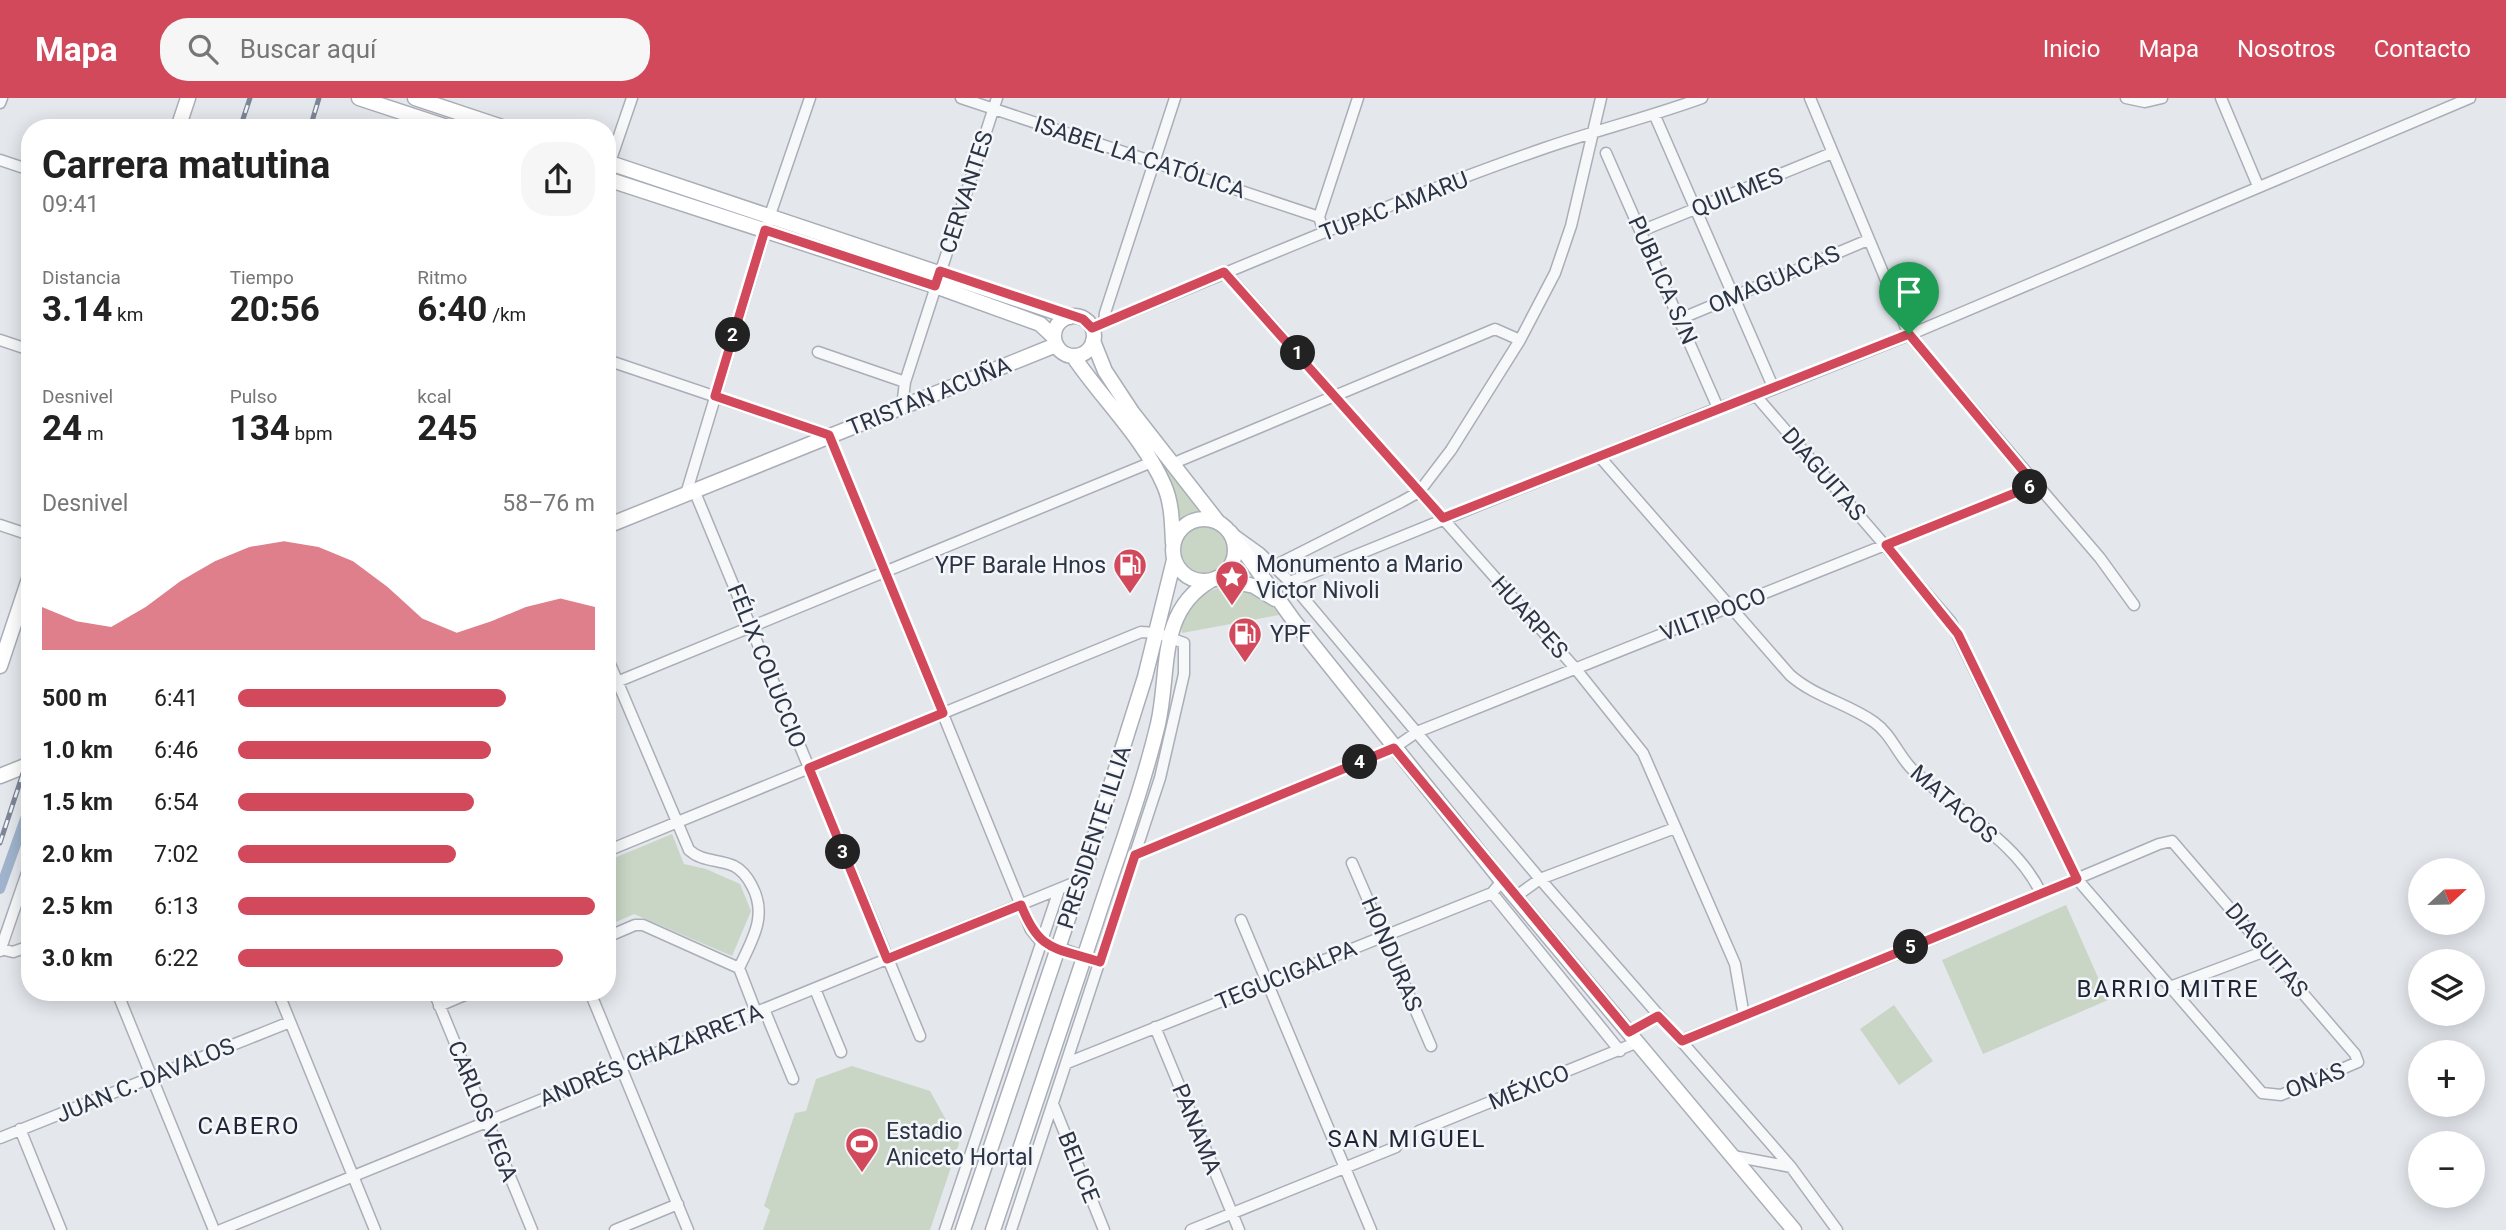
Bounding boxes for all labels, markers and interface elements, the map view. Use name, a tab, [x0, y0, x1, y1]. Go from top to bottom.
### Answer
search box	[160, 18, 650, 81]
text: Mapa	[35, 30, 118, 69]
icon: search	[184, 30, 222, 68]
text: Buscar aquí	[240, 34, 376, 64]
text: Inicio	[2043, 35, 2100, 63]
text: Mapa	[2138, 35, 2199, 63]
text: Nosotros	[2237, 35, 2336, 63]
text: Contacto	[2374, 35, 2471, 63]
street label: ISABEL LA CATÓLICA	[1031, 110, 1249, 204]
street label: CERVANTES	[934, 127, 999, 257]
button: share	[521, 142, 595, 216]
text: Carrera matutina	[42, 143, 330, 187]
street label: QUILMES	[1688, 162, 1787, 223]
street label: TUPAC AMARU	[1316, 166, 1472, 247]
text: 09:41	[42, 191, 99, 218]
street label: PUBLICA S/N	[1622, 212, 1703, 349]
street label: OMAGUACAS	[1705, 240, 1844, 319]
pin	[1879, 262, 1939, 334]
text: Distancia	[42, 266, 121, 289]
text: Tiempo	[230, 266, 294, 289]
text: Ritmo	[417, 266, 467, 289]
icon: arrive	[1890, 273, 1928, 311]
text: 3.14	[42, 289, 112, 330]
text: 20:56	[230, 289, 320, 330]
text: 6:40	[417, 289, 487, 330]
text: km	[112, 303, 143, 326]
text: /km	[487, 303, 526, 326]
pin: 2	[716, 317, 750, 352]
text: 2	[727, 323, 738, 346]
pin: 1	[1280, 336, 1316, 370]
text: 1	[1292, 341, 1303, 364]
street label: TRISTAN ACUÑA	[843, 350, 1015, 442]
text: Desnivel	[42, 385, 113, 408]
text: Pulso	[230, 385, 277, 408]
text: kcal	[417, 385, 452, 408]
text: 24	[42, 408, 82, 449]
text: 134	[230, 408, 290, 449]
text: 245	[417, 408, 478, 449]
text: m	[82, 422, 104, 445]
text: bpm	[290, 422, 333, 445]
street label: DIAGUITAS	[1776, 422, 1871, 526]
pin: 6	[2012, 470, 2048, 504]
text: 6	[2024, 475, 2035, 498]
text: Desnivel	[42, 490, 128, 517]
text: 58–76 m	[502, 490, 595, 517]
fuel station icon: YPF Barale Hnos	[1111, 546, 1149, 595]
place label: Monumento a Mario Victor Nivoli	[1256, 551, 1463, 604]
place label: YPF Barale Hnos	[935, 552, 1106, 579]
place icon: Monumento a Mario Victor Nivoli	[1213, 558, 1251, 607]
street label: HUARPES	[1486, 571, 1574, 664]
street label: FÉLIX COLUCCIO	[721, 580, 813, 752]
street label: VILTIPOCO	[1656, 582, 1770, 647]
fuel station icon: YPF	[1226, 615, 1264, 664]
place label: YPF	[1270, 621, 1311, 648]
text: 500 m	[42, 685, 107, 712]
text: 6:41	[154, 685, 198, 712]
text: 1.0 km	[42, 737, 113, 764]
text: 6:46	[154, 737, 198, 764]
street label: PRESIDENTE ILLIA	[1052, 742, 1137, 932]
pin: 4	[1342, 744, 1378, 780]
text: 4	[1354, 750, 1365, 773]
street label: MATACOS	[1905, 759, 2003, 849]
text: 1.5 km	[42, 789, 113, 816]
text: 6:54	[154, 789, 198, 816]
pin: 3	[826, 834, 860, 870]
text: 3	[837, 840, 848, 863]
text: 2.0 km	[42, 841, 113, 868]
text: 7:02	[154, 841, 198, 868]
north arrow	[2408, 858, 2485, 934]
map controls	[2408, 858, 2485, 1208]
text: 2.5 km	[42, 893, 113, 920]
text: 6:13	[154, 893, 198, 920]
street label: HONDURAS	[1355, 893, 1428, 1015]
street label: DIAGUITAS	[2219, 898, 2314, 1003]
pin: 5	[1894, 930, 1928, 964]
street label: TEGUCIGALPA	[1212, 935, 1361, 1016]
text: 5	[1905, 935, 1916, 958]
text: 3.0 km	[42, 945, 113, 972]
text: 6:22	[154, 945, 198, 972]
button: layers	[2408, 949, 2485, 1026]
district label: BARRIO MITRE	[2076, 975, 2260, 1003]
street label: ANDRÉS CHAZARRETA	[535, 997, 767, 1113]
street label: JUAN C. DAVALOS	[52, 1032, 238, 1129]
street label: CARLOS VEGA	[442, 1037, 523, 1186]
button: +	[2408, 1040, 2485, 1117]
street label: ONAS	[2282, 1057, 2349, 1104]
street label: MÉXICO	[1485, 1058, 1573, 1116]
street label: PANAMA	[1166, 1080, 1227, 1178]
district label: CABERO	[197, 1112, 301, 1140]
place label: Estadio Aniceto Hortal	[886, 1118, 1033, 1171]
sports icon: Estadio Aniceto Hortal	[843, 1125, 881, 1174]
district label: SAN MIGUEL	[1328, 1125, 1486, 1153]
street label: BELICE	[1052, 1128, 1105, 1207]
button: −	[2408, 1131, 2485, 1208]

